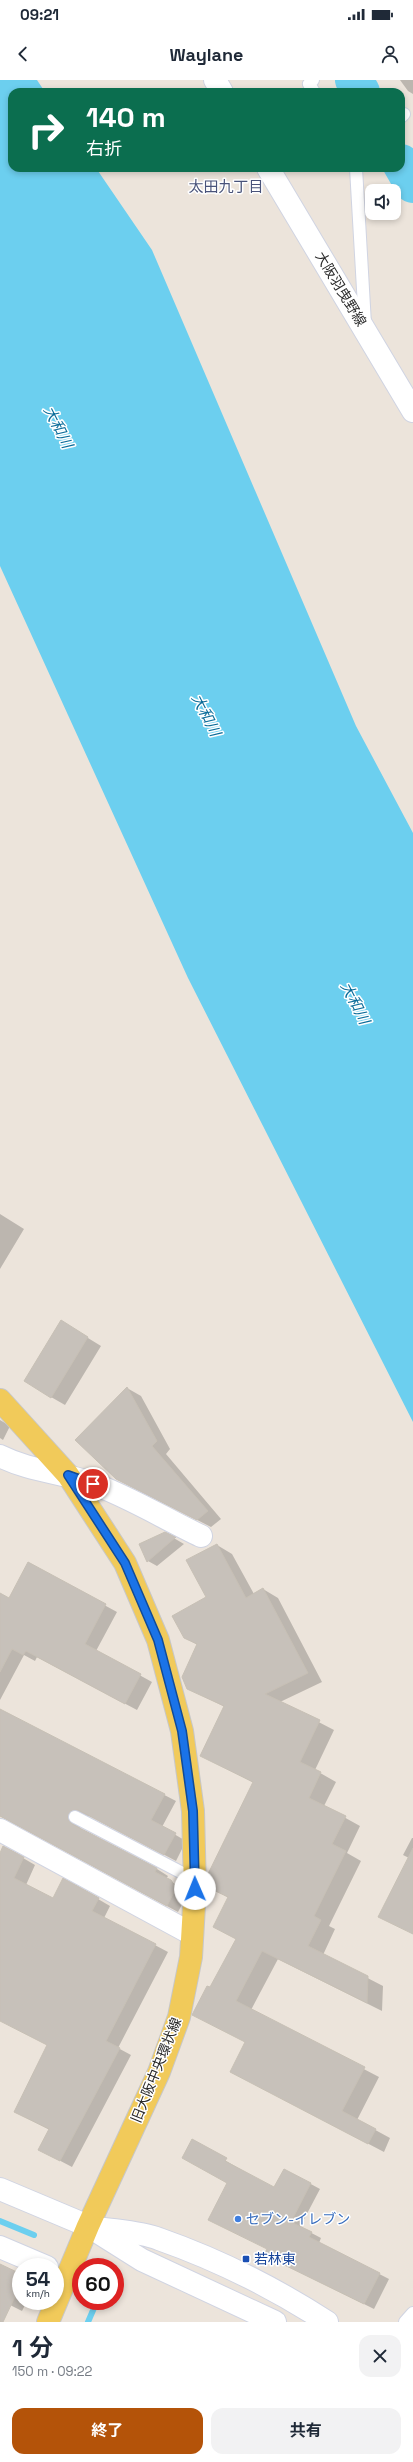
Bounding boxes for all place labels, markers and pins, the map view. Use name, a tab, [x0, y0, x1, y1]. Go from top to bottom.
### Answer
pin	[76, 1467, 110, 1501]
place label: セブン-イレブン	[246, 2210, 350, 2228]
marker: セブン-イレブン	[233, 2214, 243, 2224]
place label: 若林東	[254, 2250, 296, 2268]
marker: 若林東	[241, 2254, 251, 2264]

